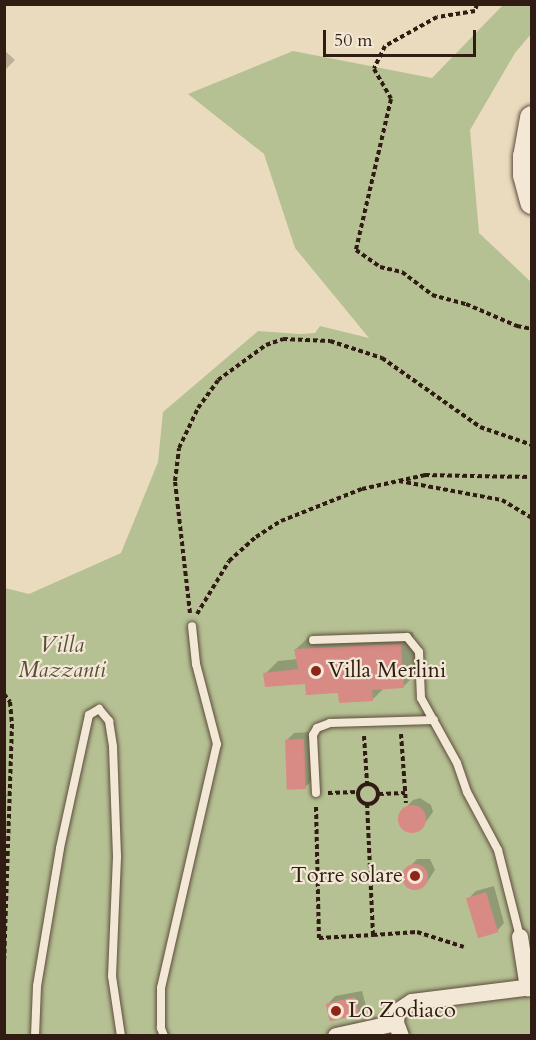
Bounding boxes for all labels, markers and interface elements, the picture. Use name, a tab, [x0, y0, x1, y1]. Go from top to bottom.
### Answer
scale bar	[326, 18, 479, 56]
text: 50 m	[334, 28, 373, 53]
park label: Villa Mazzanti	[18, 632, 106, 684]
place label: Villa Merlini	[328, 658, 446, 684]
marker: Villa Merlini	[309, 664, 323, 678]
place label: Torre solare	[291, 863, 403, 889]
marker: Torre solare	[408, 869, 422, 883]
place label: Lo Zodiaco	[348, 998, 456, 1024]
marker: Lo Zodiaco	[329, 1004, 343, 1018]

